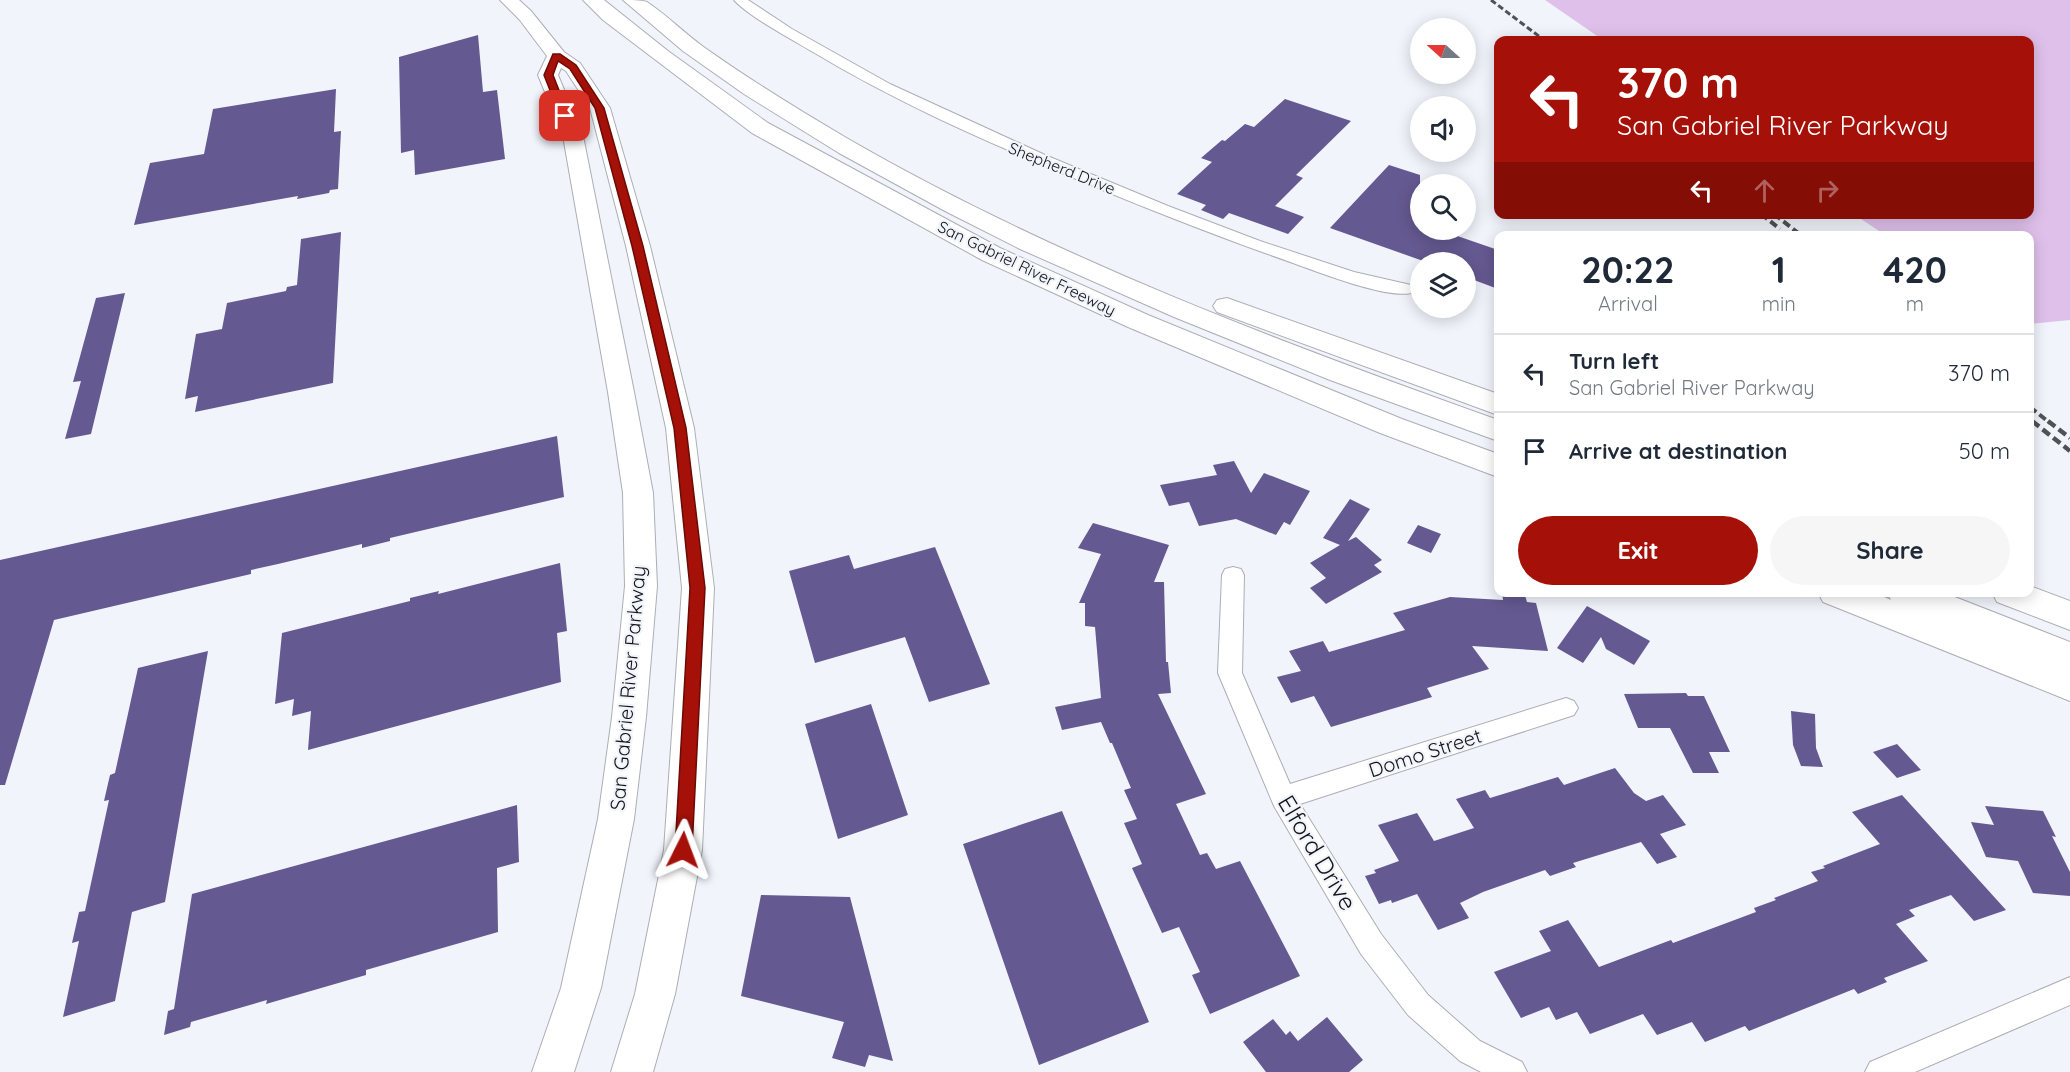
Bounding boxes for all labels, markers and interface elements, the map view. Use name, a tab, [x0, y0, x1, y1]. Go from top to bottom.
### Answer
north arrow	[1410, 18, 1476, 84]
map controls	[1410, 18, 1476, 318]
text: 370 m	[1617, 56, 1739, 109]
icon: left	[1518, 60, 1596, 138]
pin	[539, 90, 590, 141]
button: sound	[1410, 96, 1476, 162]
icon: arrive	[548, 99, 581, 132]
text: San Gabriel River Parkway	[1617, 108, 1949, 142]
street label: Shepherd Drive	[1006, 137, 1118, 199]
button: search	[1410, 174, 1476, 240]
icon: left	[1685, 174, 1718, 207]
icon: ahead	[1748, 174, 1781, 207]
icon: right	[1811, 174, 1844, 207]
street label: San Gabriel River Freeway	[935, 216, 1119, 320]
text: 20:22	[1581, 247, 1675, 292]
text: 1	[1772, 247, 1786, 292]
text: 420	[1883, 247, 1947, 292]
button: layers	[1410, 252, 1476, 318]
text: Arrival	[1598, 291, 1658, 316]
text: min	[1762, 291, 1796, 316]
text: m	[1906, 291, 1924, 316]
text: Turn left	[1569, 347, 1659, 375]
icon: left	[1518, 357, 1551, 390]
text: 370 m	[1948, 359, 2010, 387]
text: San Gabriel River Parkway	[1569, 375, 1815, 400]
icon: arrive	[1518, 435, 1551, 468]
text: Arrive at destination	[1569, 437, 1787, 465]
text: 50 m	[1959, 437, 2010, 465]
button: Exit	[1518, 516, 1758, 585]
button: Share	[1770, 516, 2010, 585]
street label: San Gabriel River Parkway	[604, 564, 651, 811]
street label: Domo Street	[1365, 722, 1485, 782]
street label: Elford Drive	[1272, 789, 1364, 915]
position arrow	[651, 818, 715, 882]

